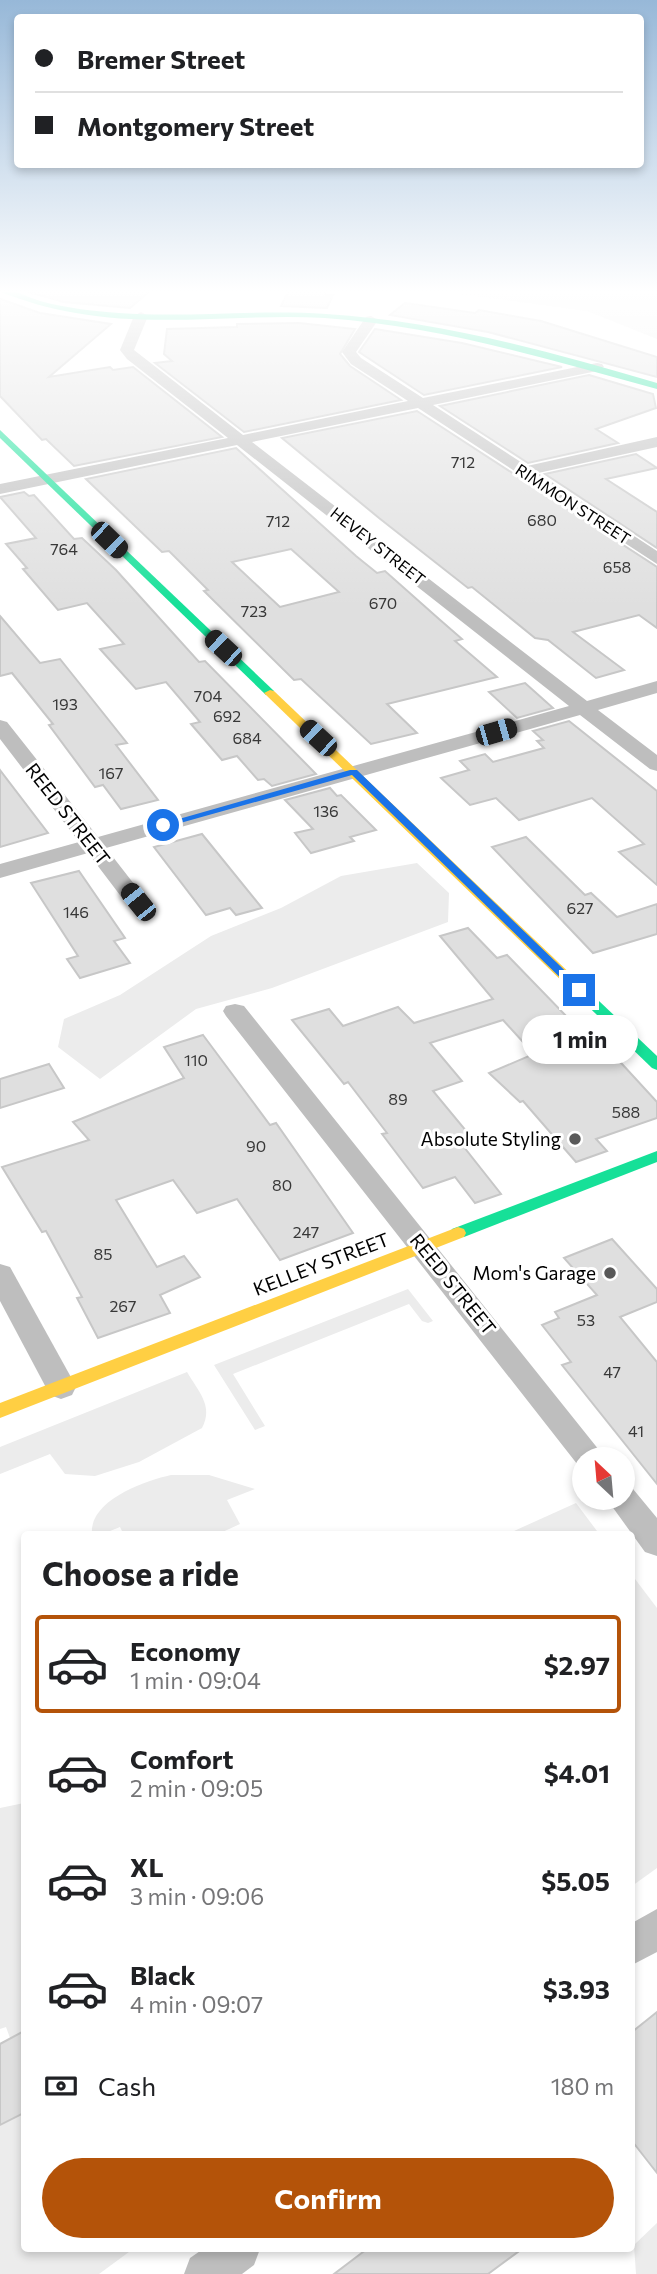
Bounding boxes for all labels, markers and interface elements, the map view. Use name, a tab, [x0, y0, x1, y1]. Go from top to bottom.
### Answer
text: Bremer Street	[77, 43, 245, 74]
text: Montgomery Street	[77, 110, 314, 141]
house number: 712	[451, 452, 475, 471]
street label: RIMMON STREET	[512, 459, 634, 548]
street label: HEVEY STREET	[327, 503, 429, 588]
house number: 680	[527, 510, 557, 529]
house number: 712	[266, 511, 290, 530]
car	[87, 518, 132, 562]
house number: 764	[50, 539, 78, 558]
house number: 658	[603, 557, 631, 576]
house number: 670	[369, 593, 397, 612]
house number: 723	[241, 601, 267, 620]
car	[201, 626, 246, 670]
house number: 704	[194, 686, 223, 705]
house number: 193	[52, 694, 78, 713]
house number: 692	[213, 706, 241, 725]
car	[296, 716, 341, 760]
car	[473, 716, 520, 748]
house number: 684	[232, 728, 262, 747]
street label: REED STREET	[21, 758, 115, 869]
house number: 167	[99, 763, 123, 782]
house number: 136	[313, 801, 339, 820]
route start	[147, 809, 179, 841]
car	[117, 879, 160, 925]
house number: 627	[567, 898, 593, 917]
house number: 146	[63, 902, 89, 921]
route end	[563, 974, 595, 1006]
callout: 1 min	[521, 1014, 637, 1064]
text: 1 min	[553, 1025, 607, 1053]
house number: 110	[184, 1050, 208, 1069]
house number: 89	[388, 1089, 408, 1108]
house number: 588	[612, 1102, 640, 1121]
place label: Absolute Styling	[421, 1127, 561, 1150]
marker: Absolute Styling	[567, 1131, 583, 1147]
house number: 90	[246, 1136, 266, 1155]
house number: 80	[272, 1175, 292, 1194]
house number: 247	[293, 1222, 319, 1241]
street label: KELLEY STREET	[250, 1227, 392, 1300]
street label: REED STREET	[406, 1228, 501, 1339]
house number: 85	[94, 1244, 112, 1263]
place label: Mom's Garage	[472, 1261, 596, 1284]
marker: Mom's Garage	[602, 1265, 618, 1281]
house number: 267	[110, 1296, 136, 1315]
house number: 53	[577, 1310, 595, 1329]
house number: 47	[603, 1362, 621, 1381]
house number: 41	[628, 1421, 644, 1440]
north arrow	[572, 1447, 635, 1510]
map controls	[572, 1447, 635, 1510]
text: Choose a ride	[42, 1553, 239, 1593]
icon: car	[46, 1633, 109, 1696]
text: Economy	[130, 1635, 241, 1666]
text: $2.97	[544, 1649, 610, 1680]
text: 1 min · 09:04	[130, 1666, 261, 1694]
icon: car	[46, 1741, 109, 1804]
text: Comfort	[130, 1743, 233, 1774]
text: $4.01	[544, 1757, 610, 1788]
text: 2 min · 09:05	[130, 1774, 263, 1802]
icon: car	[46, 1849, 109, 1912]
text: XL	[130, 1851, 164, 1882]
text: $5.05	[541, 1865, 610, 1896]
text: 3 min · 09:06	[130, 1882, 264, 1910]
icon: car	[46, 1957, 109, 2020]
text: Black	[130, 1959, 196, 1990]
text: $3.93	[543, 1973, 610, 2004]
text: 4 min · 09:07	[130, 1990, 263, 2018]
icon: cash	[42, 2067, 80, 2105]
text: Cash	[98, 2070, 156, 2101]
text: 180 m	[551, 2072, 614, 2100]
button: Confirm	[42, 2158, 614, 2238]

